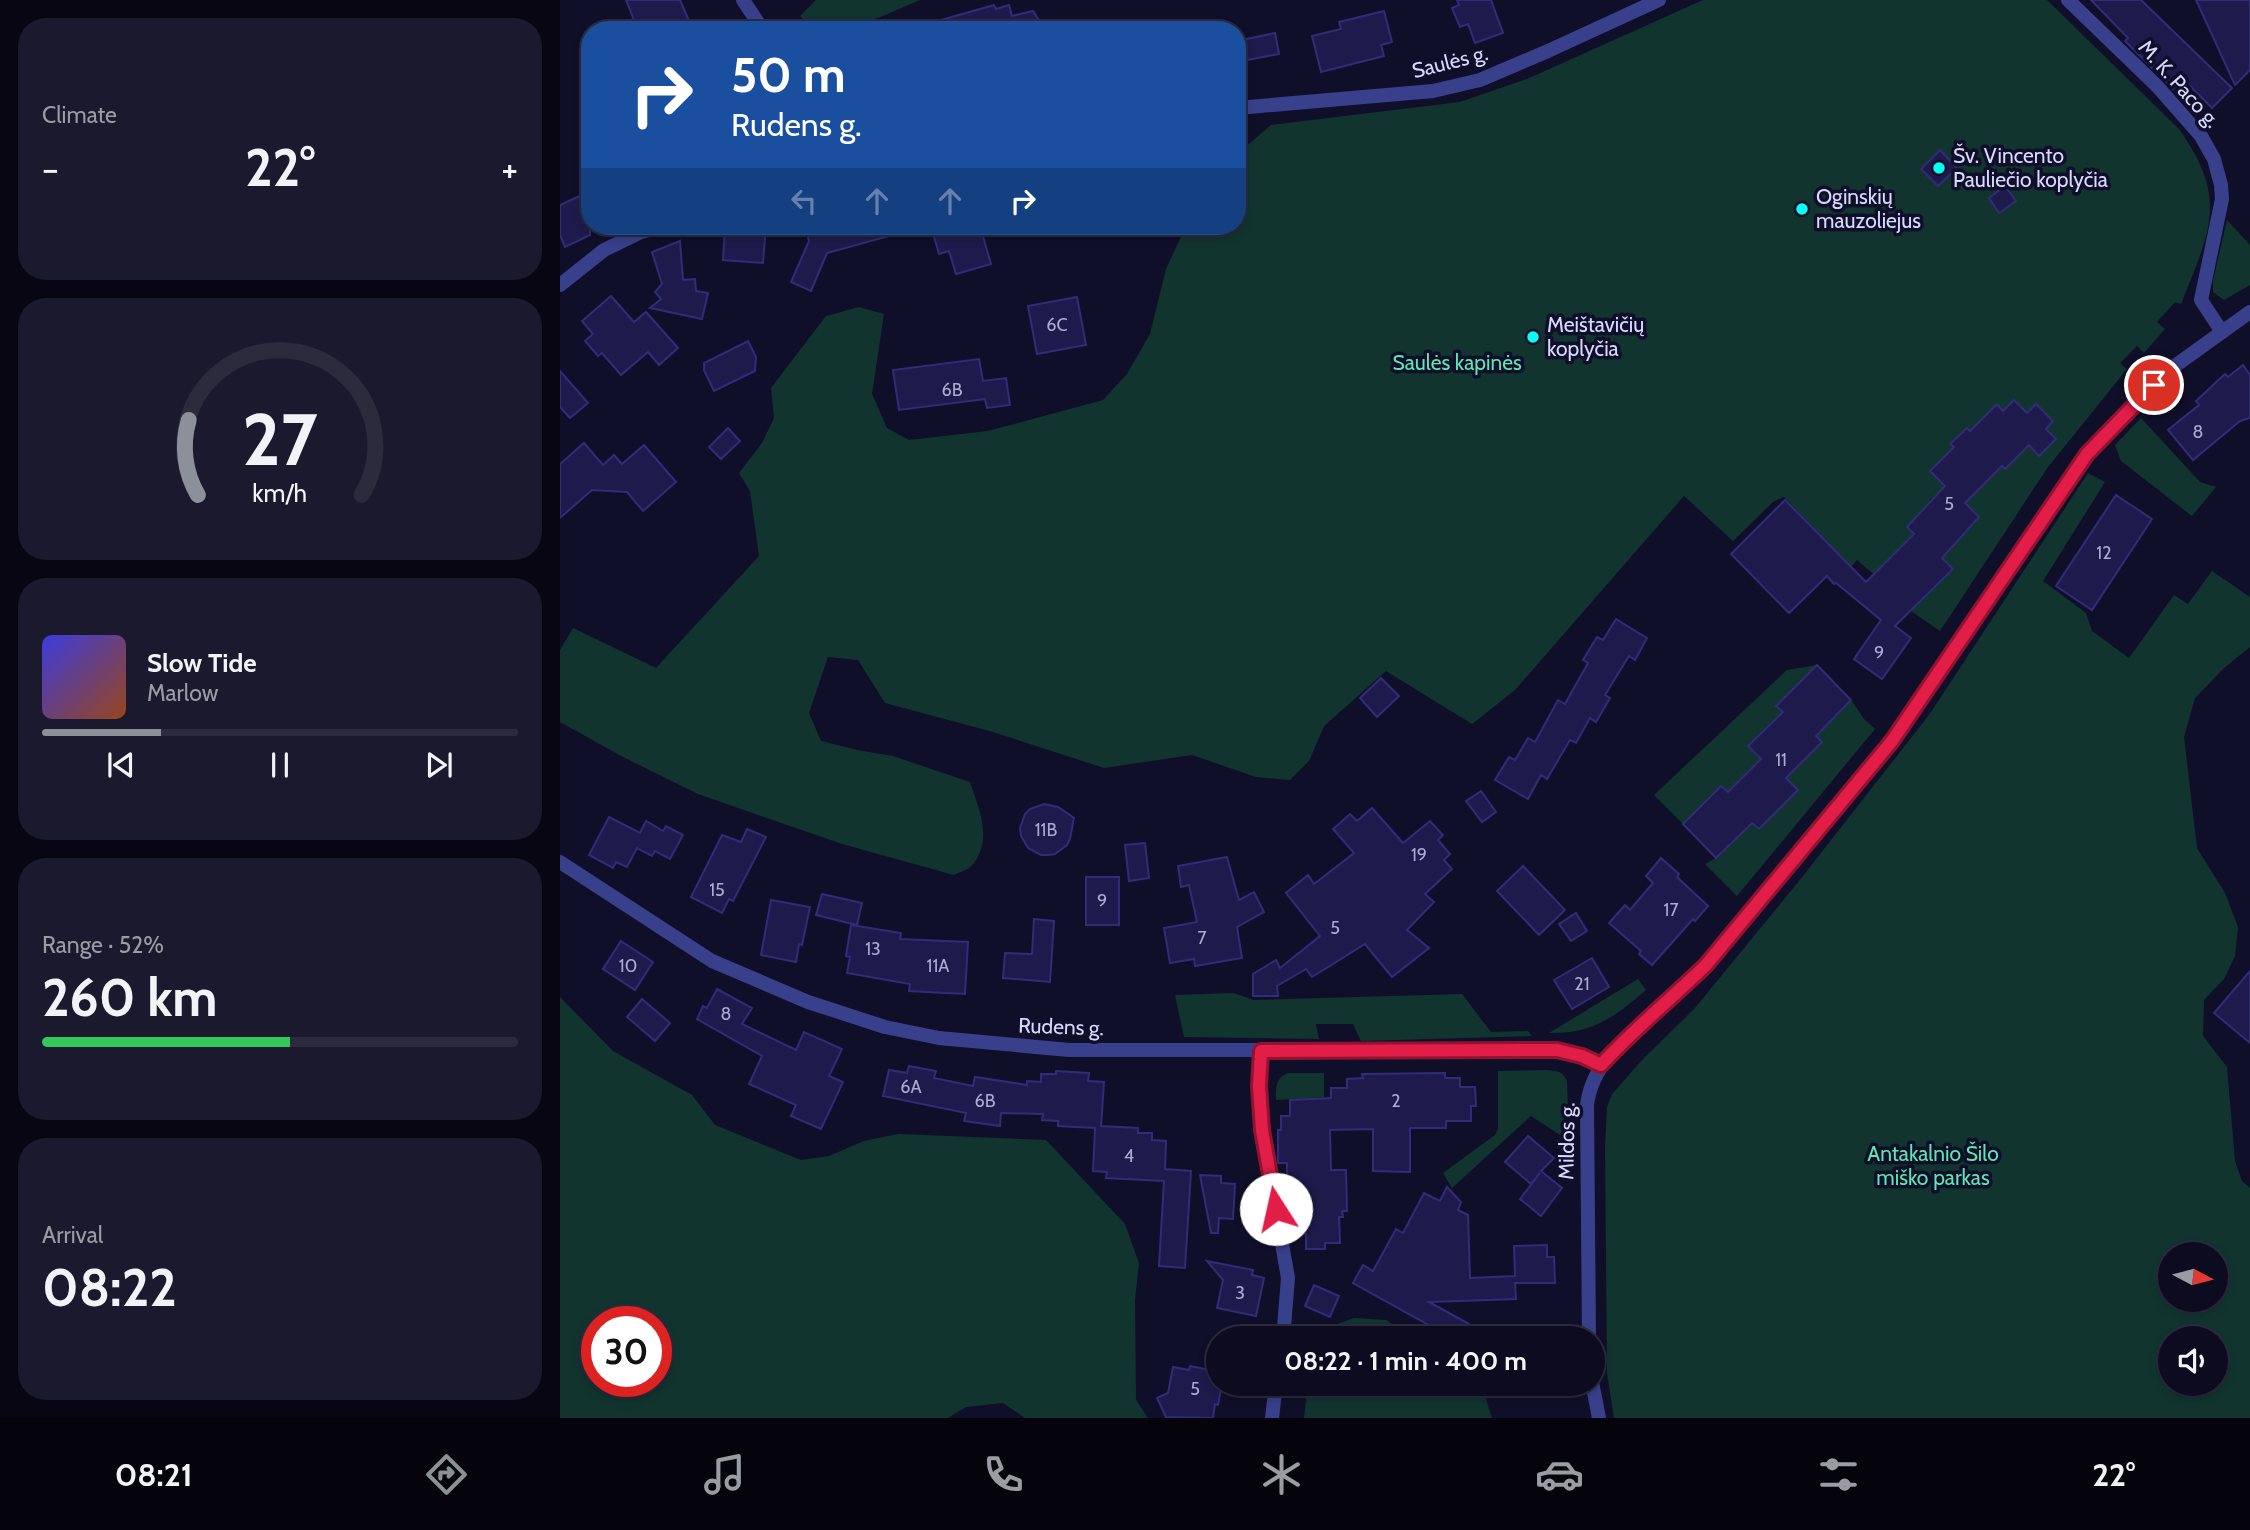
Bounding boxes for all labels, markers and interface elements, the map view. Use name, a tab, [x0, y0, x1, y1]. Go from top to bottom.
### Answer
street label: M. K. Paco g.	[2133, 35, 2225, 133]
street label: Saulės g.	[1409, 40, 1490, 83]
text: 50 m	[731, 45, 846, 104]
icon: right	[616, 49, 707, 140]
text: Climate	[42, 101, 117, 129]
text: Rudens g.	[731, 105, 862, 144]
text: 22°	[245, 136, 315, 199]
place label: Šv. Vincento Pauliečio koplyčia	[1953, 143, 2108, 192]
text: −	[42, 145, 59, 192]
text: +	[501, 145, 518, 192]
marker: Šv. Vincento Pauliečio koplyčia	[1931, 160, 1947, 176]
icon: left	[785, 182, 823, 220]
icon: ahead	[858, 182, 896, 220]
icon: ahead	[931, 182, 969, 220]
icon: right	[1004, 182, 1042, 220]
place label: Oginskių mauzoliejus	[1816, 184, 1921, 234]
marker: Oginskių mauzoliejus	[1794, 201, 1810, 217]
place label: Meištavičių koplyčia	[1547, 312, 1644, 361]
house number: 6C	[1046, 314, 1068, 336]
marker: Meištavičių koplyčia	[1525, 329, 1541, 345]
park label: Saulės kapinės	[1392, 350, 1522, 375]
pin	[2124, 355, 2184, 415]
icon: arrive	[2135, 366, 2173, 404]
house number: 6B	[942, 379, 963, 401]
text: 27	[242, 395, 318, 483]
house number: 8	[2193, 421, 2203, 443]
text: km/h	[253, 478, 307, 508]
house number: 5	[1944, 493, 1954, 515]
house number: 12	[2096, 542, 2112, 564]
house number: 9	[1874, 642, 1884, 664]
text: Slow Tide	[147, 647, 257, 679]
text: Marlow	[147, 679, 218, 707]
icon: previous	[102, 746, 140, 784]
icon: pause	[261, 746, 299, 784]
icon: next	[420, 746, 458, 784]
house number: 11	[1775, 749, 1787, 771]
house number: 11B	[1035, 819, 1057, 841]
house number: 19	[1411, 844, 1427, 866]
house number: 15	[709, 879, 725, 901]
house number: 9	[1097, 890, 1107, 912]
house number: 17	[1664, 899, 1678, 921]
house number: 5	[1330, 917, 1340, 939]
house number: 7	[1197, 927, 1207, 949]
text: Range · 52%	[42, 931, 164, 959]
house number: 13	[865, 938, 881, 960]
house number: 10	[619, 955, 637, 977]
house number: 11A	[927, 955, 949, 977]
text: 260 km	[42, 966, 218, 1029]
house number: 21	[1574, 973, 1590, 995]
house number: 8	[721, 1003, 731, 1025]
street label: Rudens g.	[1018, 1013, 1104, 1040]
house number: 6A	[900, 1076, 922, 1098]
house number: 6B	[975, 1090, 996, 1112]
house number: 2	[1391, 1090, 1401, 1112]
street label: Mildos g.	[1553, 1102, 1580, 1180]
park label: Antakalnio Šilo miško parkas	[1867, 1141, 1999, 1190]
house number: 4	[1124, 1145, 1134, 1167]
position arrow	[1239, 1172, 1313, 1246]
text: Arrival	[42, 1221, 103, 1249]
north arrow	[2158, 1242, 2228, 1312]
map controls	[2158, 1242, 2228, 1396]
text: 08:22	[42, 1256, 177, 1319]
house number: 3	[1235, 1282, 1245, 1304]
speed limit sign: 30	[581, 1306, 672, 1397]
button: sound	[2158, 1326, 2228, 1396]
text: 08:22 · 1 min · 400 m	[1284, 1345, 1527, 1377]
house number: 5	[1190, 1378, 1200, 1400]
icon: directions	[422, 1450, 471, 1499]
icon: music	[700, 1450, 749, 1499]
icon: phone	[979, 1450, 1028, 1499]
icon: climate	[1257, 1450, 1306, 1499]
icon: car	[1535, 1450, 1584, 1499]
icon: filters	[1814, 1450, 1863, 1499]
text: 08:21	[115, 1455, 192, 1494]
text: 22°	[2092, 1455, 2135, 1494]

